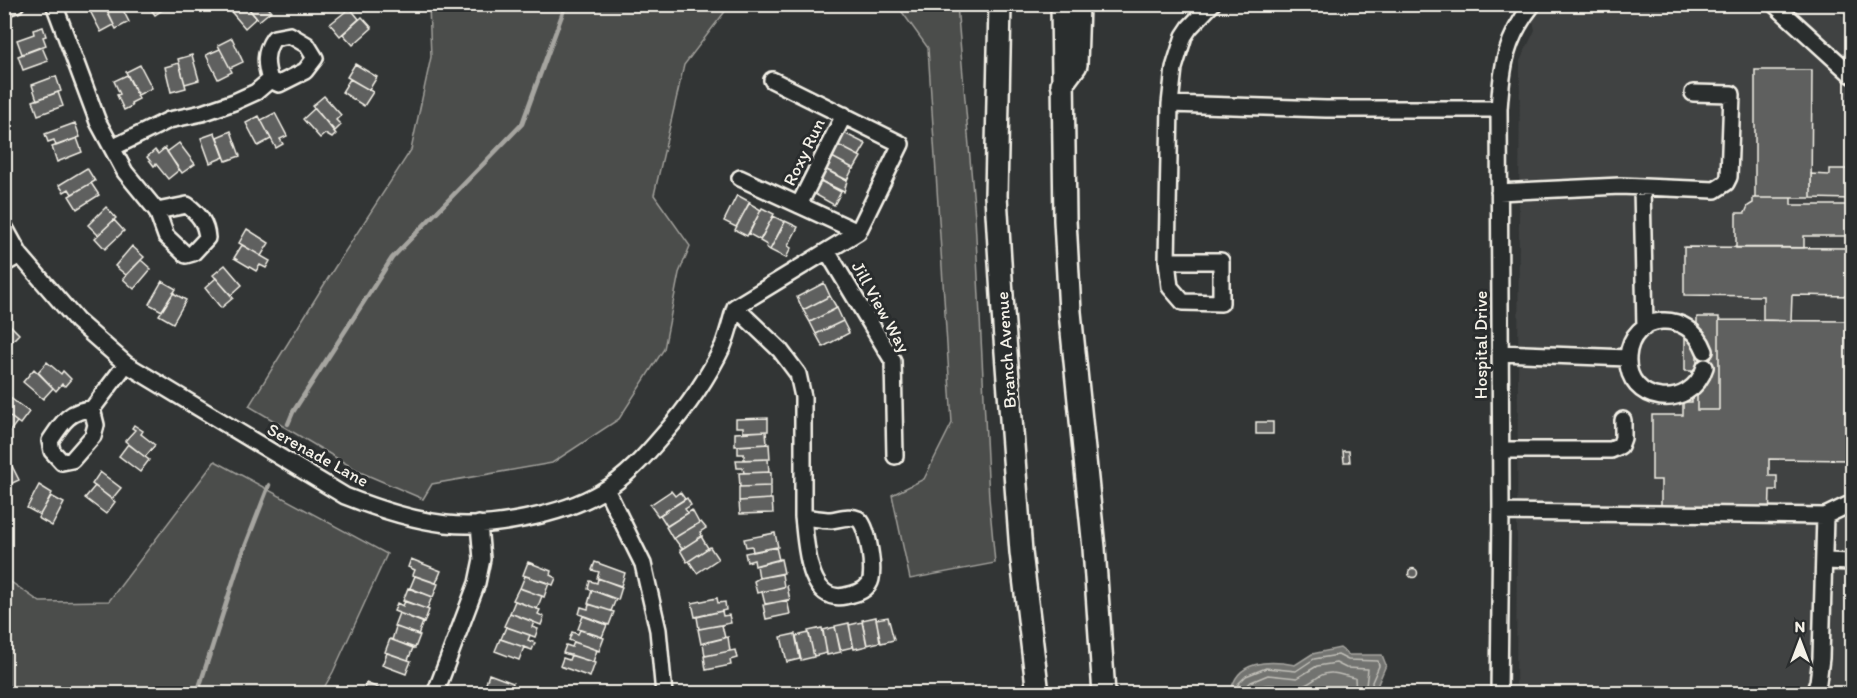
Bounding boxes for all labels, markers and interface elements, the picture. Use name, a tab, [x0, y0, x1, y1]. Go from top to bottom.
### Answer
street label: Roxy Run	[778, 115, 830, 189]
street label: Jill View Way	[847, 258, 915, 357]
street label: Branch Avenue	[991, 291, 1021, 409]
street label: Hospital Drive	[1470, 291, 1492, 399]
street label: Serenade Lane	[263, 418, 373, 492]
north arrow	[1770, 611, 1830, 671]
text: N	[1795, 617, 1805, 636]

